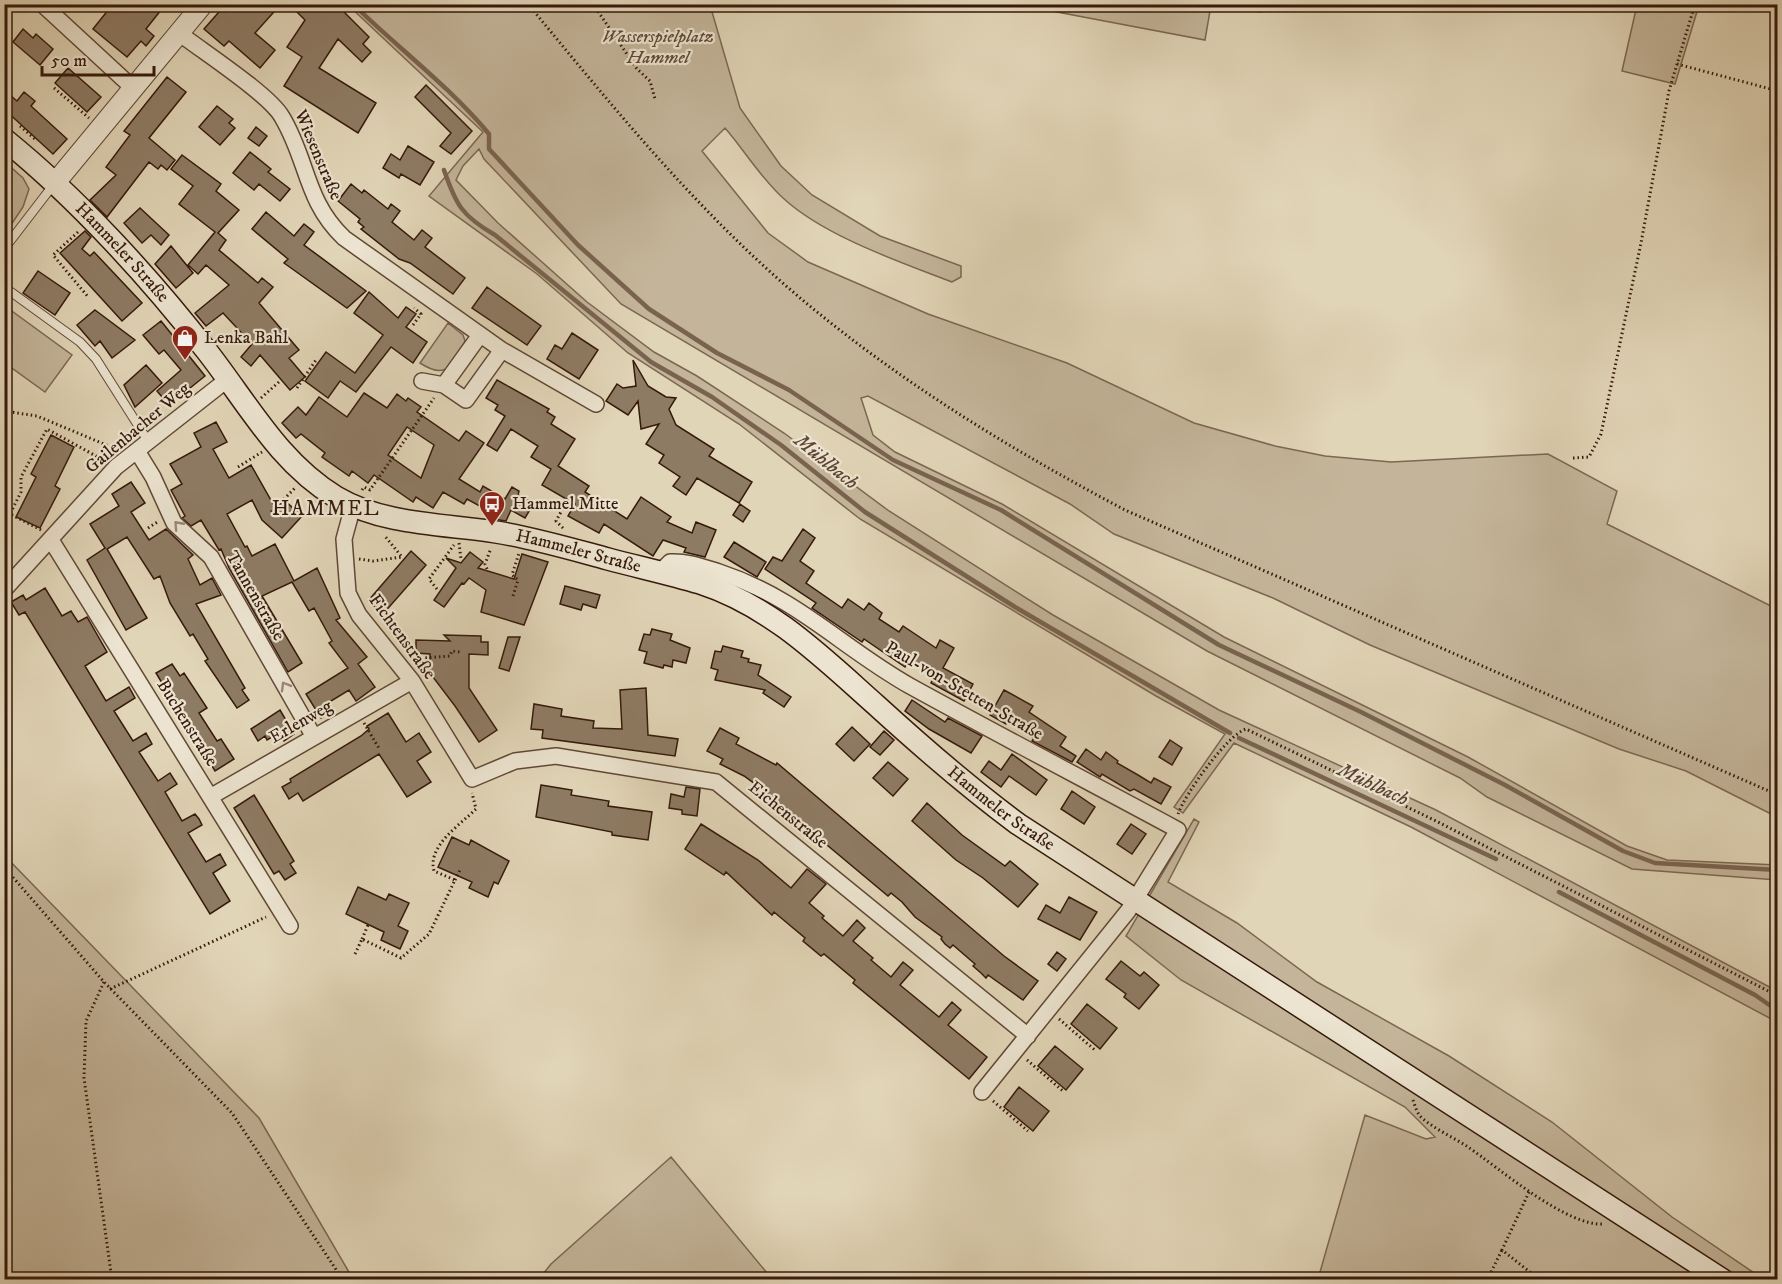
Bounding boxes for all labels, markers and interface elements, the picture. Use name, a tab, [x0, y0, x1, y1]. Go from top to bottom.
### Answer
park label: Wasserspielplatz Hammel	[602, 26, 714, 69]
scale bar	[42, 39, 154, 77]
text: 50 m	[51, 50, 87, 72]
street label: Wiesenstraße	[289, 106, 347, 203]
street label: Hammeler Straße	[70, 198, 174, 307]
shop icon: Lenka Bahl	[170, 323, 200, 361]
place label: Lenka Bahl	[204, 327, 289, 349]
street label: Gailenbacher Weg	[81, 378, 195, 478]
water label: Mühlbach	[787, 427, 863, 495]
bus stop icon: Hammel Mitte	[477, 489, 507, 527]
place label: Hammel Mitte	[512, 493, 618, 515]
district label: HAMMEL	[272, 496, 380, 522]
one-way arrow	[174, 521, 185, 532]
street label: Hammeler Straße	[514, 525, 643, 578]
street label: Tannenstraße	[221, 547, 289, 645]
street label: Fichtenstraße	[364, 590, 440, 684]
street label: Paul-von-Stetten-Straße	[881, 637, 1047, 745]
street label: Buchenstraße	[152, 675, 222, 771]
one-way arrow	[280, 682, 292, 692]
street label: Erlenweg	[266, 695, 337, 749]
water label: Mühlbach	[1332, 757, 1412, 812]
street label: Hammeler Straße	[943, 761, 1059, 856]
street label: Eichenstraße	[744, 776, 832, 854]

